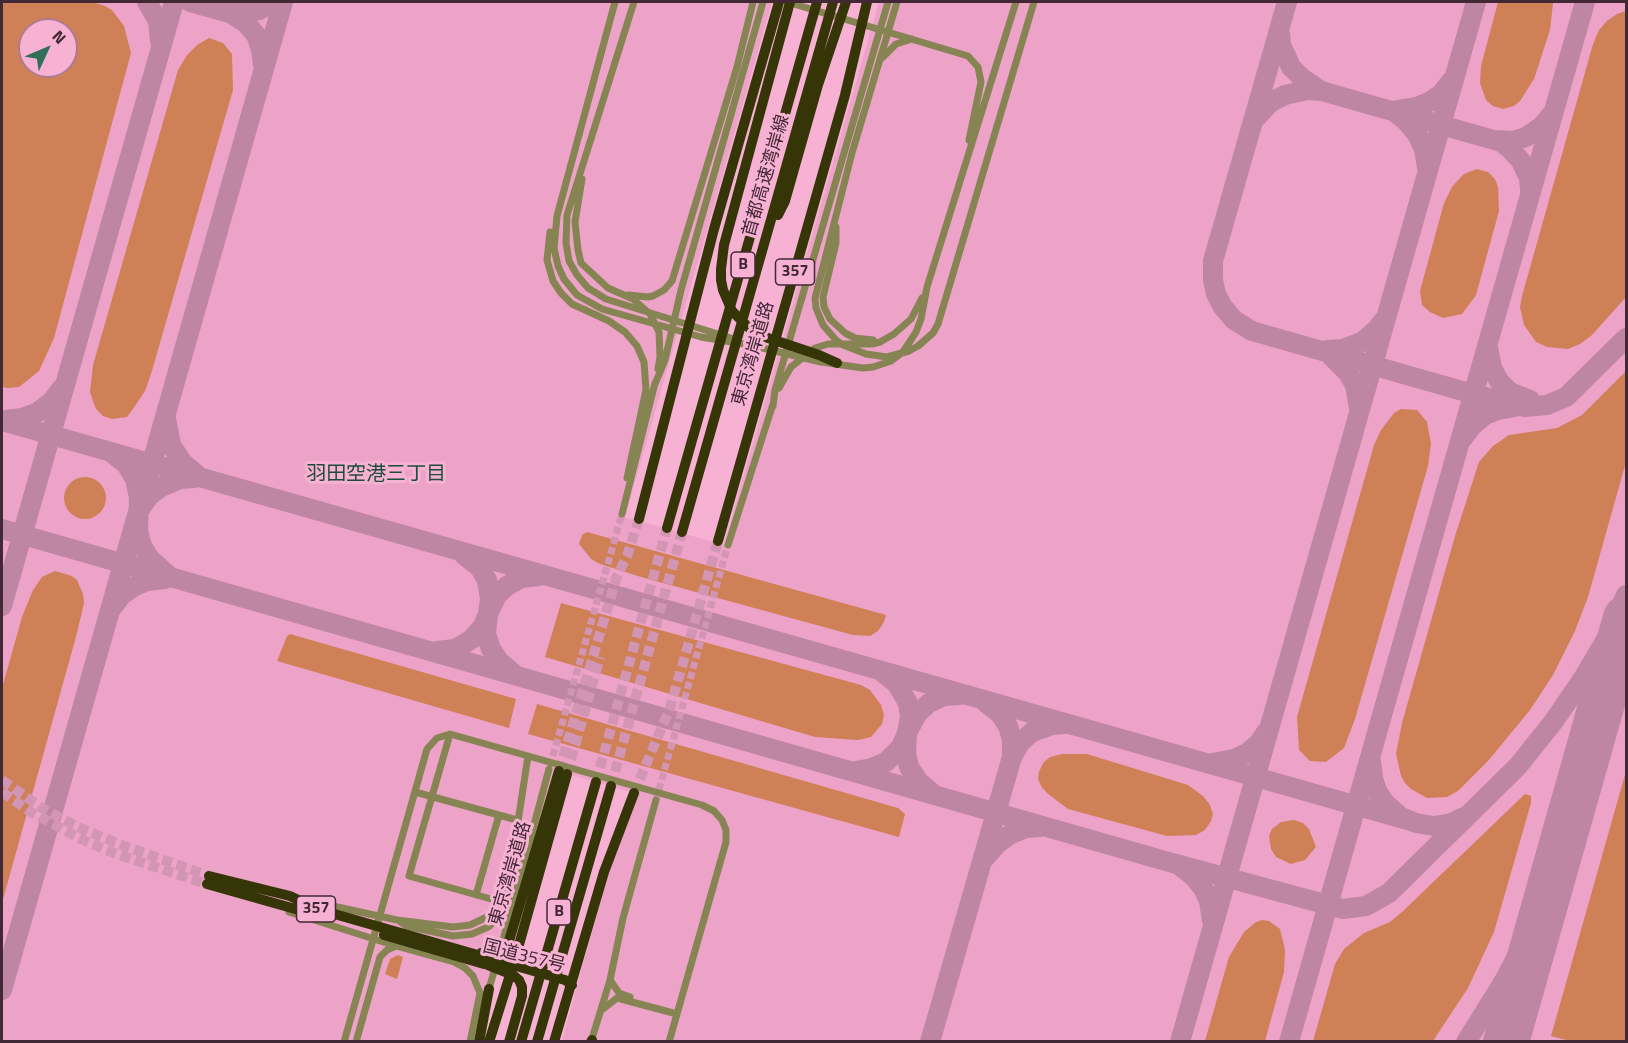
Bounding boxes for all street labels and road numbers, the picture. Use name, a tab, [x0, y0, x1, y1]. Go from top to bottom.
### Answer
street label: 首都高速湾岸線	[739, 112, 795, 240]
road number: B	[731, 252, 755, 278]
road number: 357	[776, 259, 814, 285]
street label: 東京湾岸道路	[729, 299, 779, 409]
street label: 東京湾岸道路	[486, 819, 536, 929]
road number: 357	[296, 896, 336, 922]
road number: B	[547, 899, 571, 925]
street label: 国道357号	[481, 936, 567, 978]

